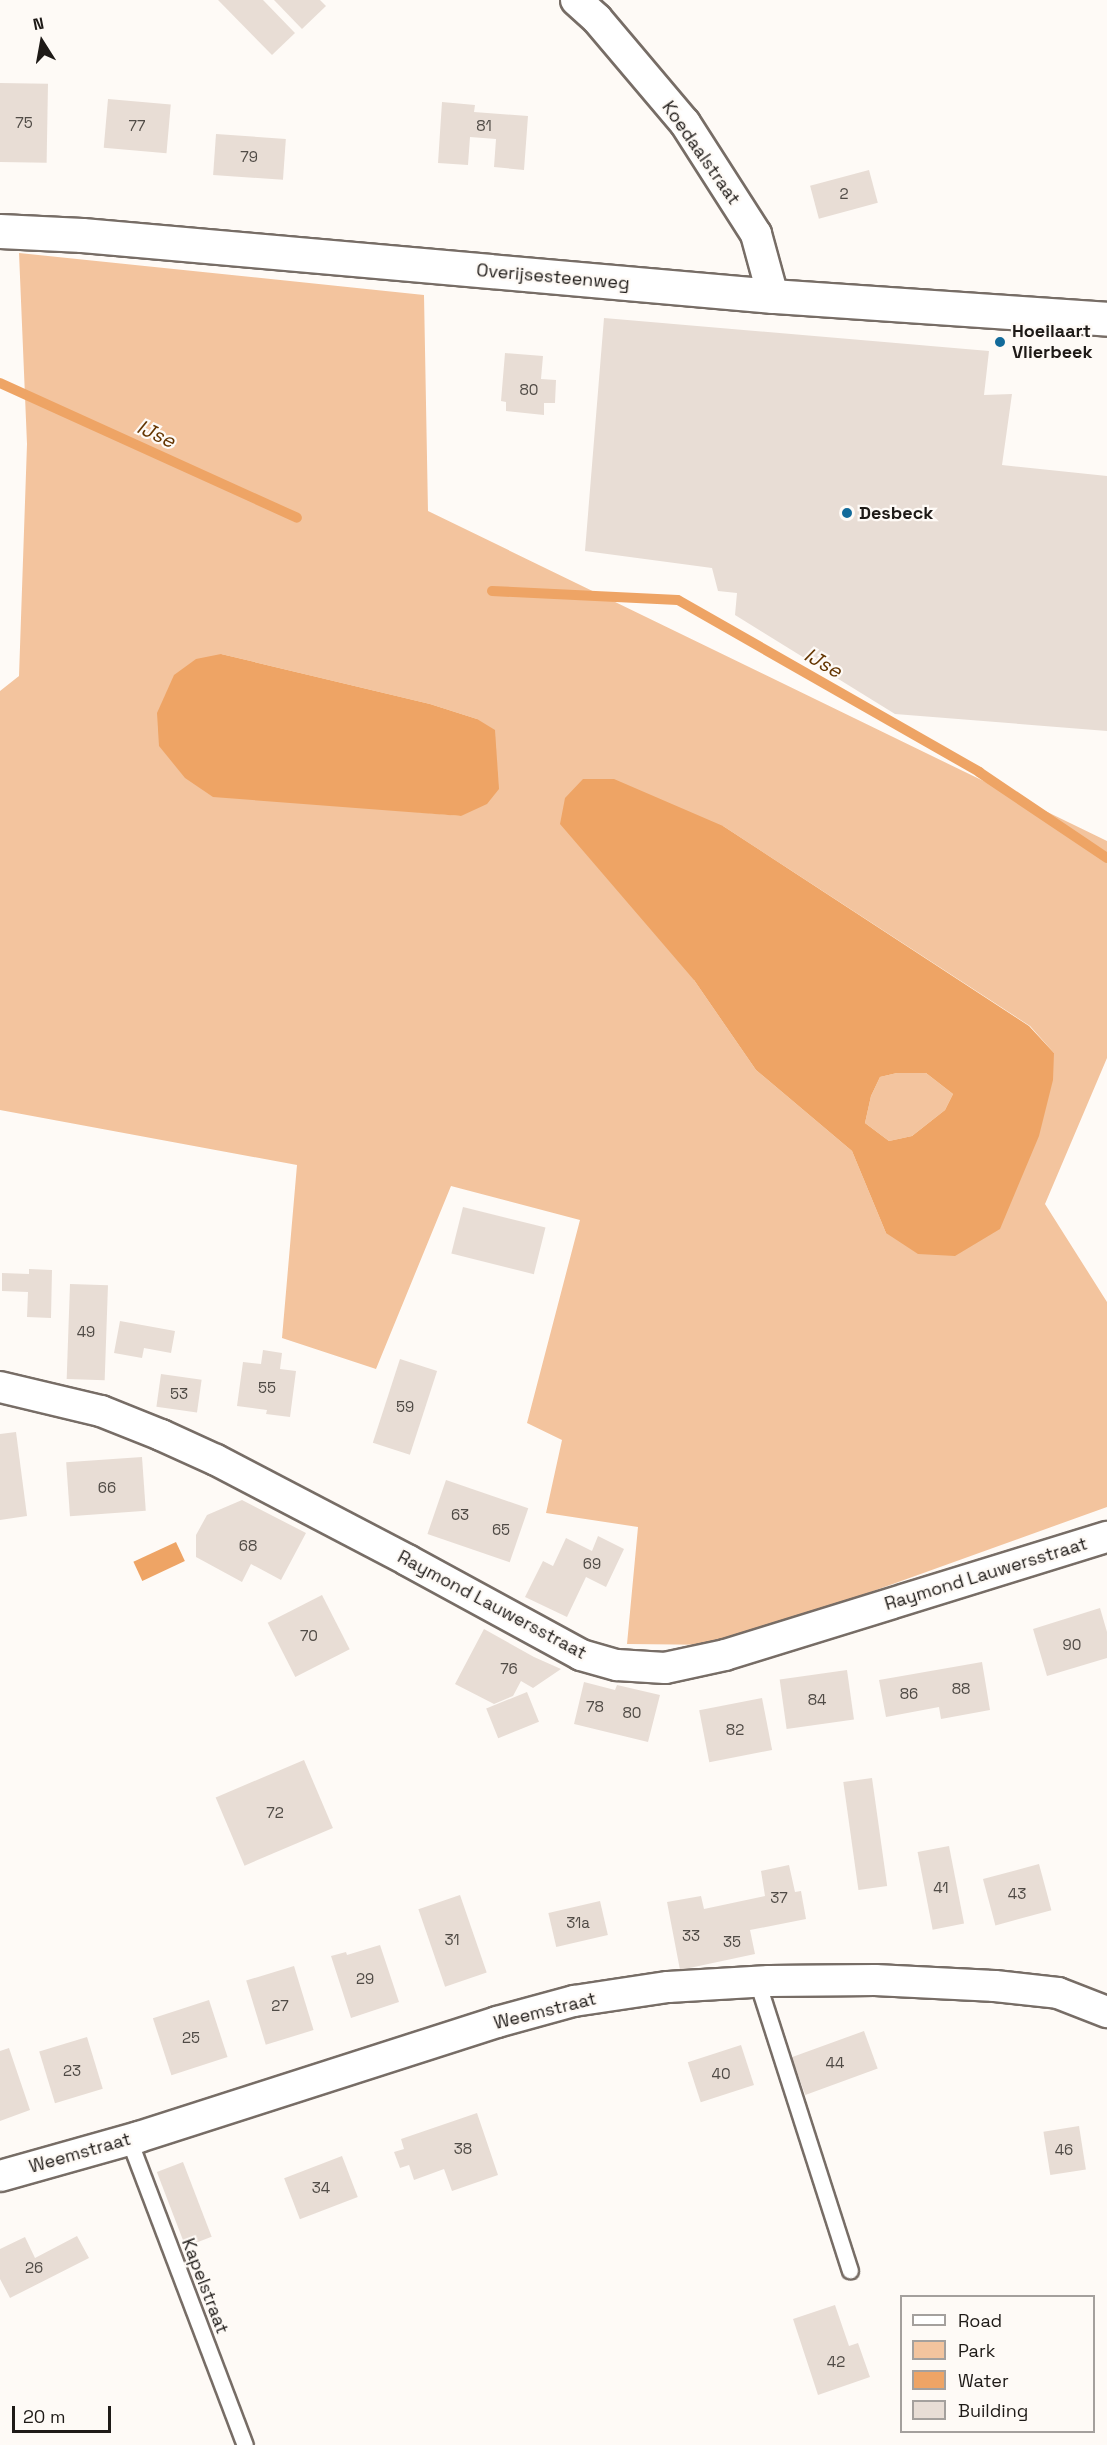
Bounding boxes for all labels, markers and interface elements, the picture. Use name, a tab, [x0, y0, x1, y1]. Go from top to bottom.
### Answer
north arrow	[12, 12, 72, 72]
text: N	[31, 13, 46, 35]
street label: Koedaalstraat	[657, 97, 745, 209]
house number: 75	[15, 114, 33, 132]
house number: 77	[129, 117, 145, 135]
house number: 81	[476, 117, 492, 135]
house number: 79	[240, 148, 258, 166]
house number: 2	[839, 185, 849, 203]
street label: Overijsesteenweg	[475, 260, 631, 294]
place label: Hoeilaart Vlierbeek	[1012, 321, 1093, 364]
marker: Hoeilaart Vlierbeek	[993, 335, 1007, 349]
house number: 80	[520, 381, 538, 399]
water label: IJse	[133, 415, 179, 453]
place label: Desbeck	[859, 502, 933, 524]
marker: Desbeck	[840, 506, 854, 520]
water label: IJse	[800, 643, 846, 683]
house number: 49	[77, 1323, 95, 1341]
house number: 55	[258, 1379, 276, 1397]
house number: 53	[170, 1385, 188, 1403]
house number: 59	[396, 1398, 414, 1416]
house number: 66	[98, 1479, 116, 1497]
house number: 63	[451, 1506, 469, 1524]
house number: 65	[492, 1521, 510, 1539]
street label: Raymond Lauwersstraat	[882, 1533, 1090, 1615]
house number: 68	[239, 1537, 257, 1555]
street label: Raymond Lauwersstraat	[394, 1546, 590, 1664]
house number: 69	[583, 1555, 601, 1573]
house number: 70	[300, 1627, 318, 1645]
house number: 90	[1063, 1636, 1081, 1654]
house number: 76	[500, 1660, 518, 1678]
house number: 88	[952, 1680, 970, 1698]
house number: 86	[900, 1685, 918, 1703]
house number: 84	[808, 1691, 826, 1709]
house number: 78	[586, 1698, 604, 1716]
house number: 80	[623, 1704, 641, 1722]
house number: 82	[726, 1721, 744, 1739]
house number: 72	[266, 1804, 284, 1822]
house number: 41	[933, 1879, 949, 1897]
house number: 43	[1008, 1885, 1026, 1903]
house number: 37	[770, 1889, 788, 1907]
house number: 31a	[566, 1914, 590, 1932]
house number: 33	[682, 1927, 700, 1945]
house number: 31	[444, 1931, 460, 1949]
house number: 35	[723, 1933, 741, 1951]
house number: 29	[356, 1970, 374, 1988]
street label: Weemstraat	[492, 1988, 598, 2034]
house number: 27	[271, 1997, 289, 2015]
house number: 25	[182, 2029, 200, 2047]
house number: 44	[826, 2054, 844, 2072]
house number: 23	[63, 2062, 81, 2080]
house number: 40	[712, 2065, 730, 2083]
street label: Weemstraat	[27, 2128, 133, 2178]
house number: 38	[454, 2140, 472, 2158]
house number: 46	[1055, 2141, 1073, 2159]
house number: 34	[312, 2179, 330, 2197]
street label: Kapelstraat	[177, 2235, 233, 2337]
house number: 26	[25, 2259, 43, 2277]
legend	[900, 2295, 1095, 2433]
text: Road	[958, 2309, 1002, 2332]
text: Park	[958, 2339, 995, 2362]
house number: 42	[827, 2353, 845, 2371]
text: Water	[958, 2369, 1009, 2392]
scale bar	[15, 2394, 114, 2432]
text: Building	[958, 2399, 1028, 2422]
text: 20 m	[23, 2405, 66, 2428]

